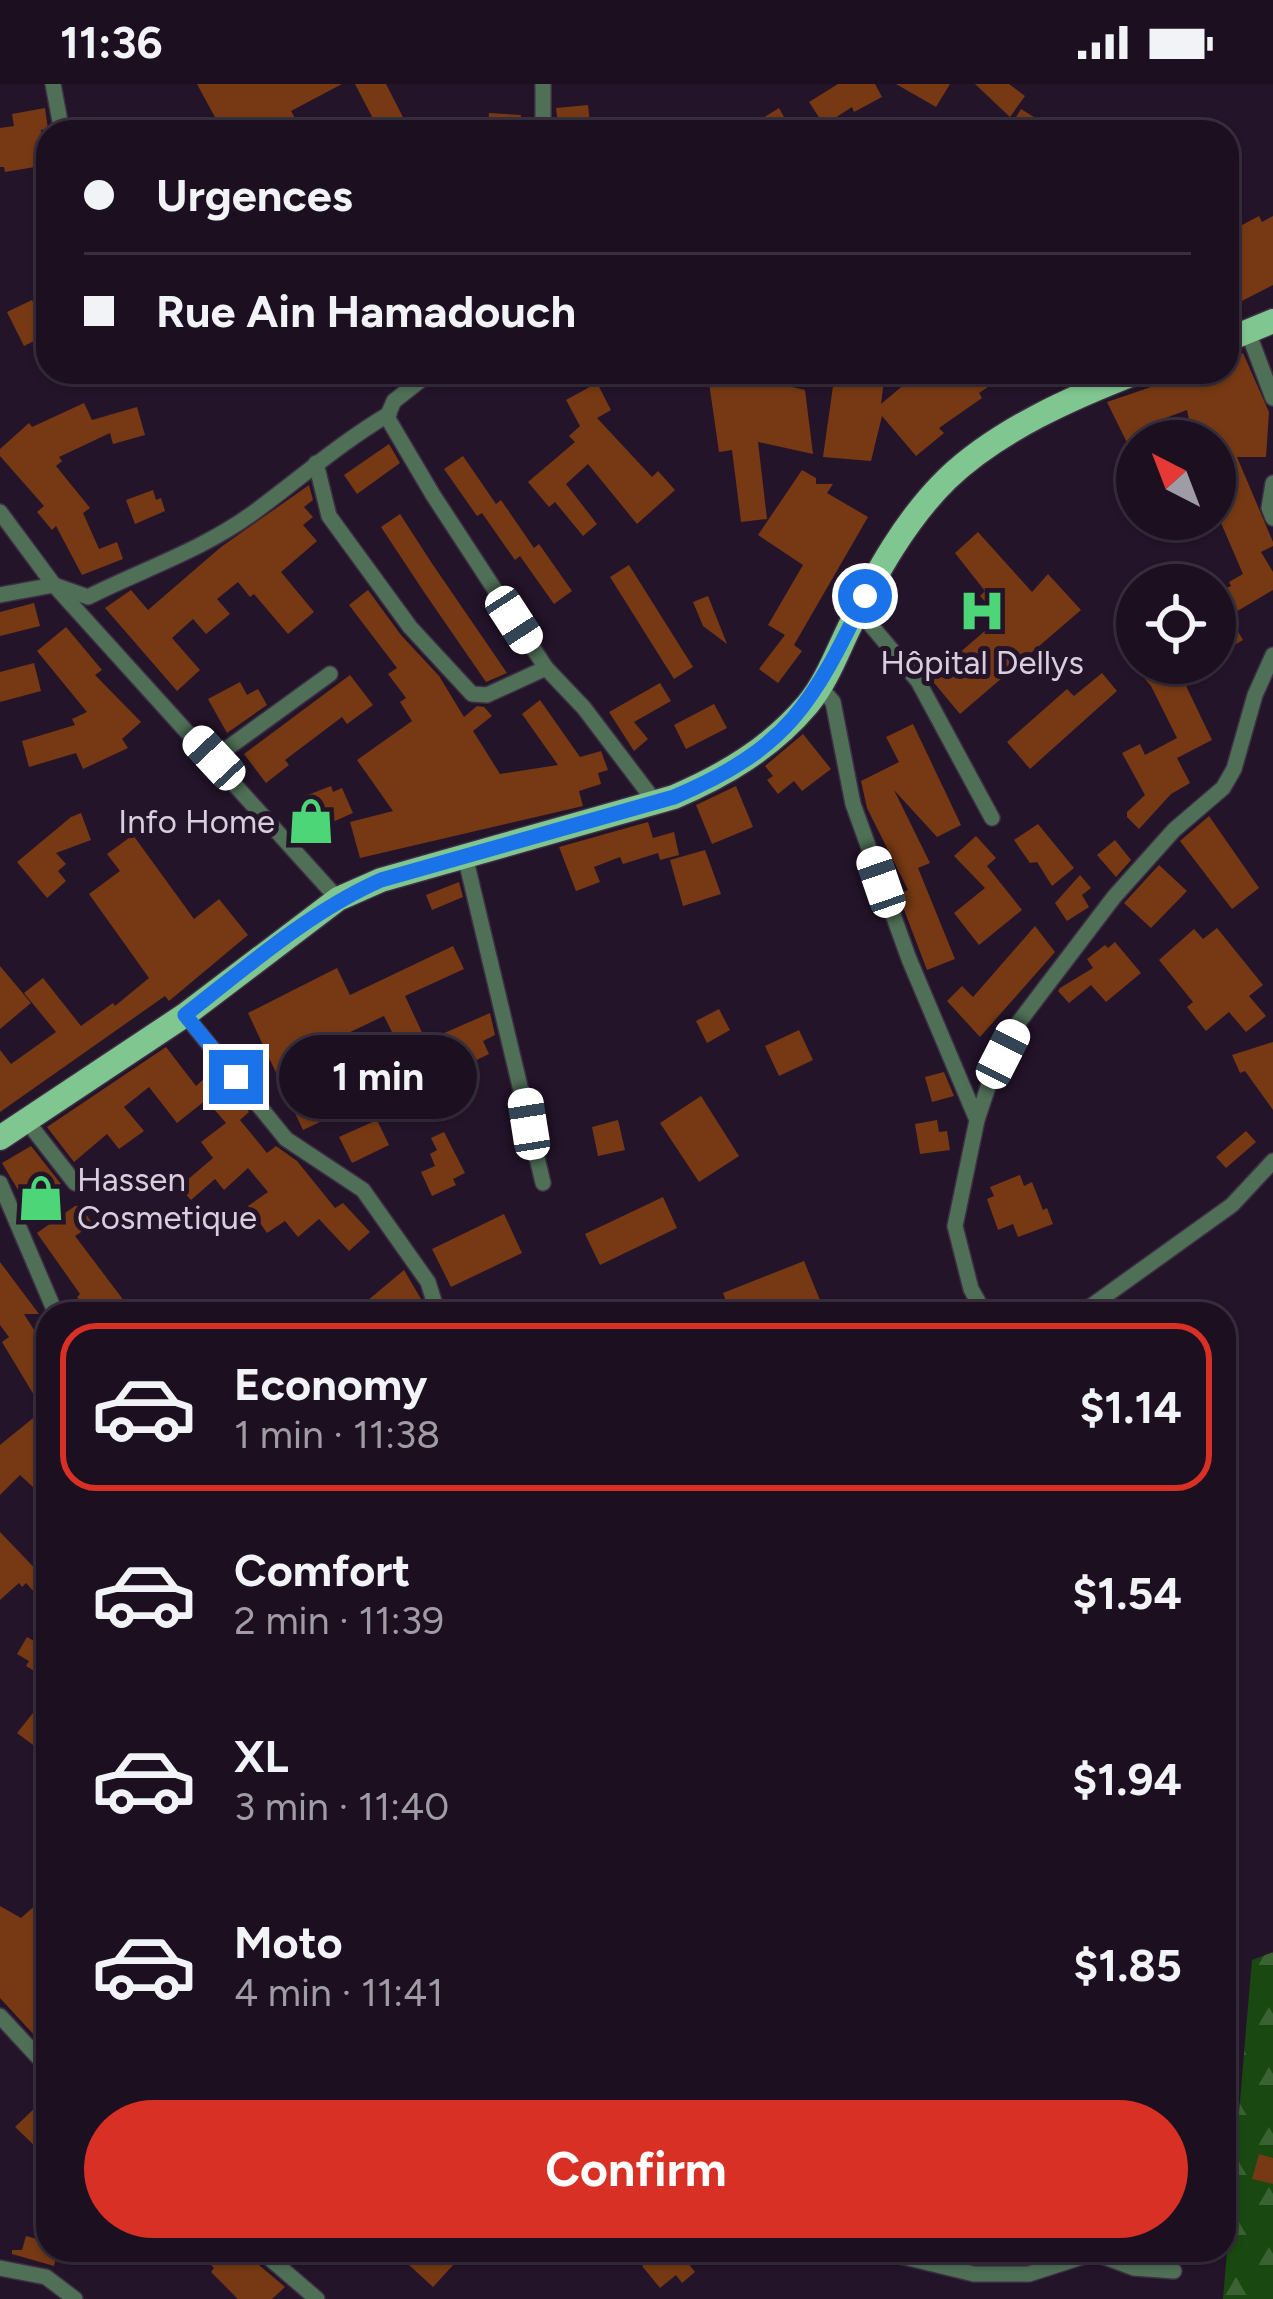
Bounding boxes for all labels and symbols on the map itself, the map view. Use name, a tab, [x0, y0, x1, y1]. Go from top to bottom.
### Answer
north arrow	[1116, 420, 1236, 540]
route start	[838, 569, 892, 623]
car	[479, 580, 549, 660]
hospital icon: Hôpital Dellys	[957, 586, 1007, 636]
place label: Hôpital Dellys	[880, 643, 1084, 682]
car	[176, 719, 252, 797]
shop icon: Info Home	[286, 796, 336, 846]
place label: Info Home	[118, 802, 275, 841]
car	[852, 842, 910, 922]
car	[971, 1014, 1035, 1094]
callout: 1 min	[278, 1035, 476, 1119]
route end	[209, 1050, 263, 1104]
car	[506, 1086, 552, 1162]
place label: Hassen Cosmetique	[77, 1160, 257, 1237]
shop icon: Hassen Cosmetique	[16, 1173, 66, 1223]

